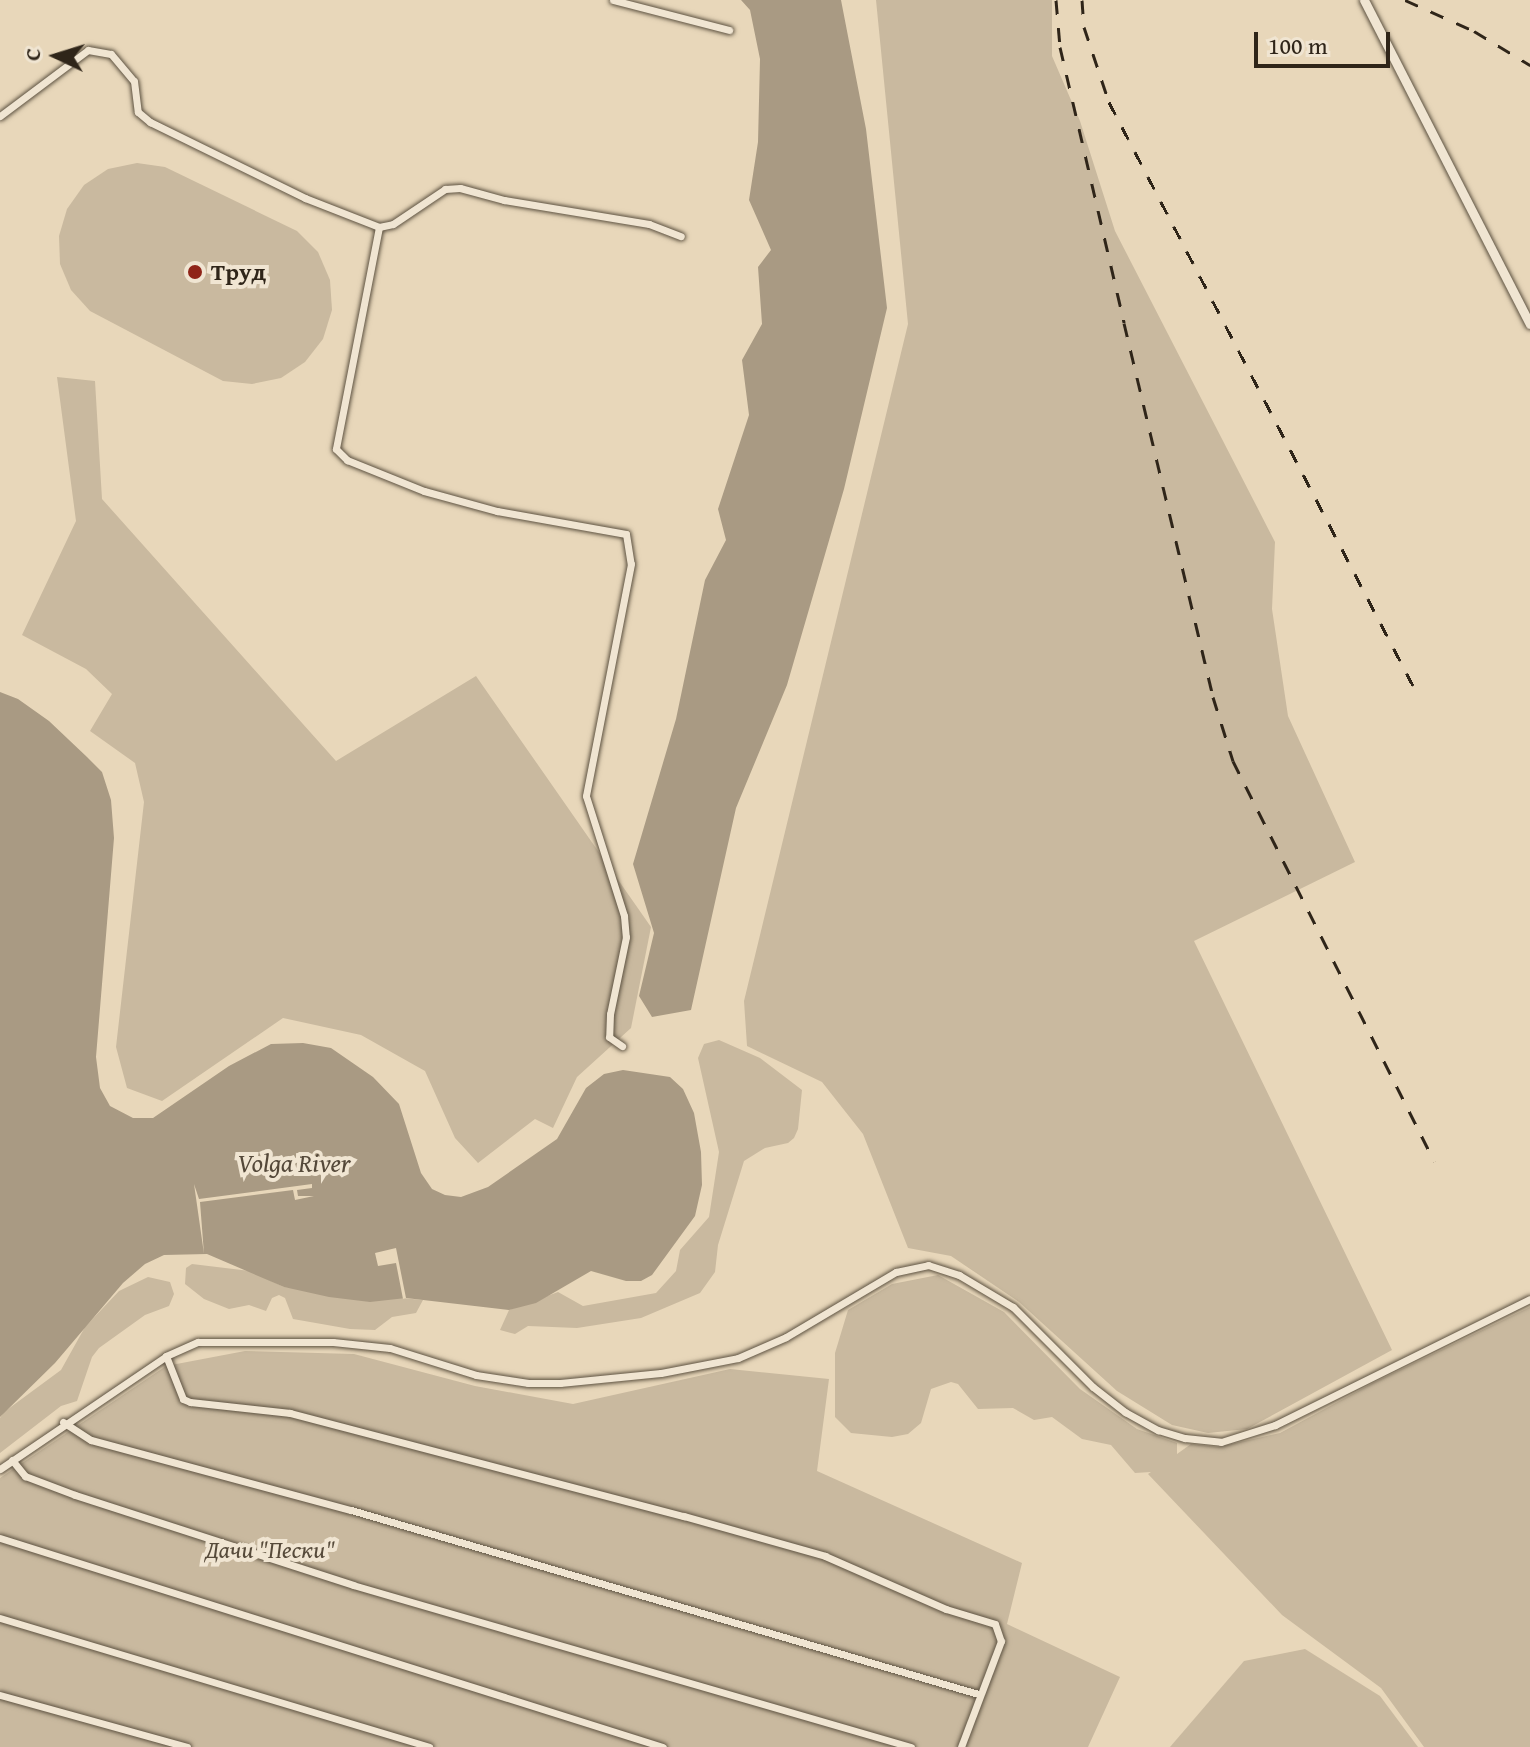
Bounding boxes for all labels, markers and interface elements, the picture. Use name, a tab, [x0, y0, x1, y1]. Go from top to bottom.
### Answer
north arrow	[16, 16, 96, 96]
scale bar	[1258, 16, 1394, 66]
text: 100 m	[1268, 28, 1328, 63]
text: С	[16, 47, 48, 62]
place label: Труд	[211, 258, 266, 286]
marker: Труд	[186, 263, 204, 281]
water label: Volga River	[237, 1147, 351, 1179]
park label: Дачи "Пески"	[205, 1536, 335, 1564]

